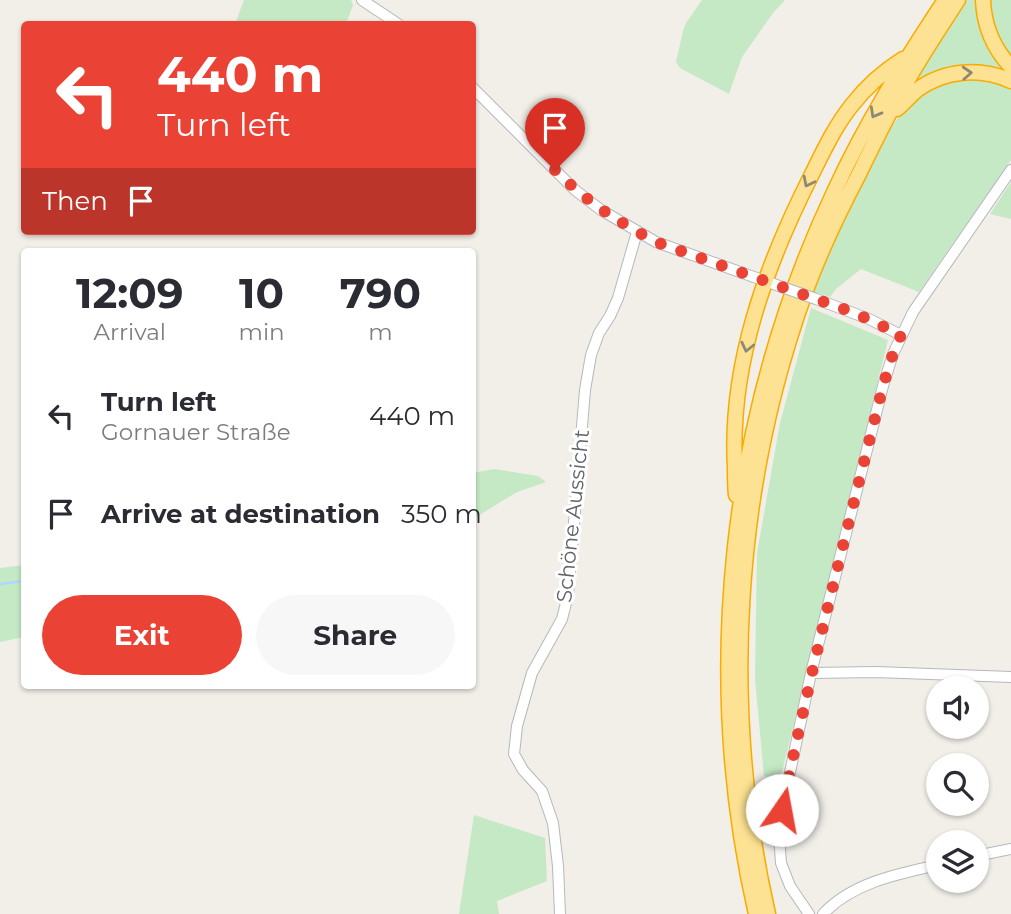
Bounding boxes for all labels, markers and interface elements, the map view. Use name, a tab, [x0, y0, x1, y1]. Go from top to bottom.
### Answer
text: 440 m	[157, 45, 323, 104]
icon: left	[42, 49, 133, 140]
one-way arrow	[962, 66, 973, 81]
pin	[525, 98, 585, 170]
text: Turn left	[157, 105, 291, 144]
one-way arrow	[870, 105, 883, 118]
icon: arrive	[536, 109, 574, 147]
one-way arrow	[802, 175, 816, 187]
icon: arrive	[122, 182, 160, 220]
text: Then	[42, 185, 108, 217]
text: 12:09	[76, 267, 184, 319]
text: 10	[239, 267, 284, 319]
text: 790	[340, 267, 421, 319]
text: Arrival	[93, 318, 166, 346]
text: min	[239, 318, 285, 346]
text: m	[368, 318, 393, 346]
one-way arrow	[741, 341, 755, 353]
text: Turn left	[101, 386, 217, 418]
icon: left	[42, 397, 80, 435]
text: 440 m	[369, 400, 455, 432]
text: Gornauer Straße	[101, 418, 291, 446]
street label: Schöne Aussicht	[551, 428, 594, 604]
icon: arrive	[42, 495, 80, 533]
text: Arrive at destination	[101, 498, 380, 530]
text: 350 m	[401, 498, 482, 530]
button: Exit	[42, 595, 242, 675]
button: Share	[256, 595, 455, 675]
map controls	[926, 676, 989, 893]
button: sound	[926, 676, 989, 739]
button: search	[926, 753, 989, 816]
position arrow	[745, 773, 819, 847]
button: layers	[926, 830, 989, 893]

